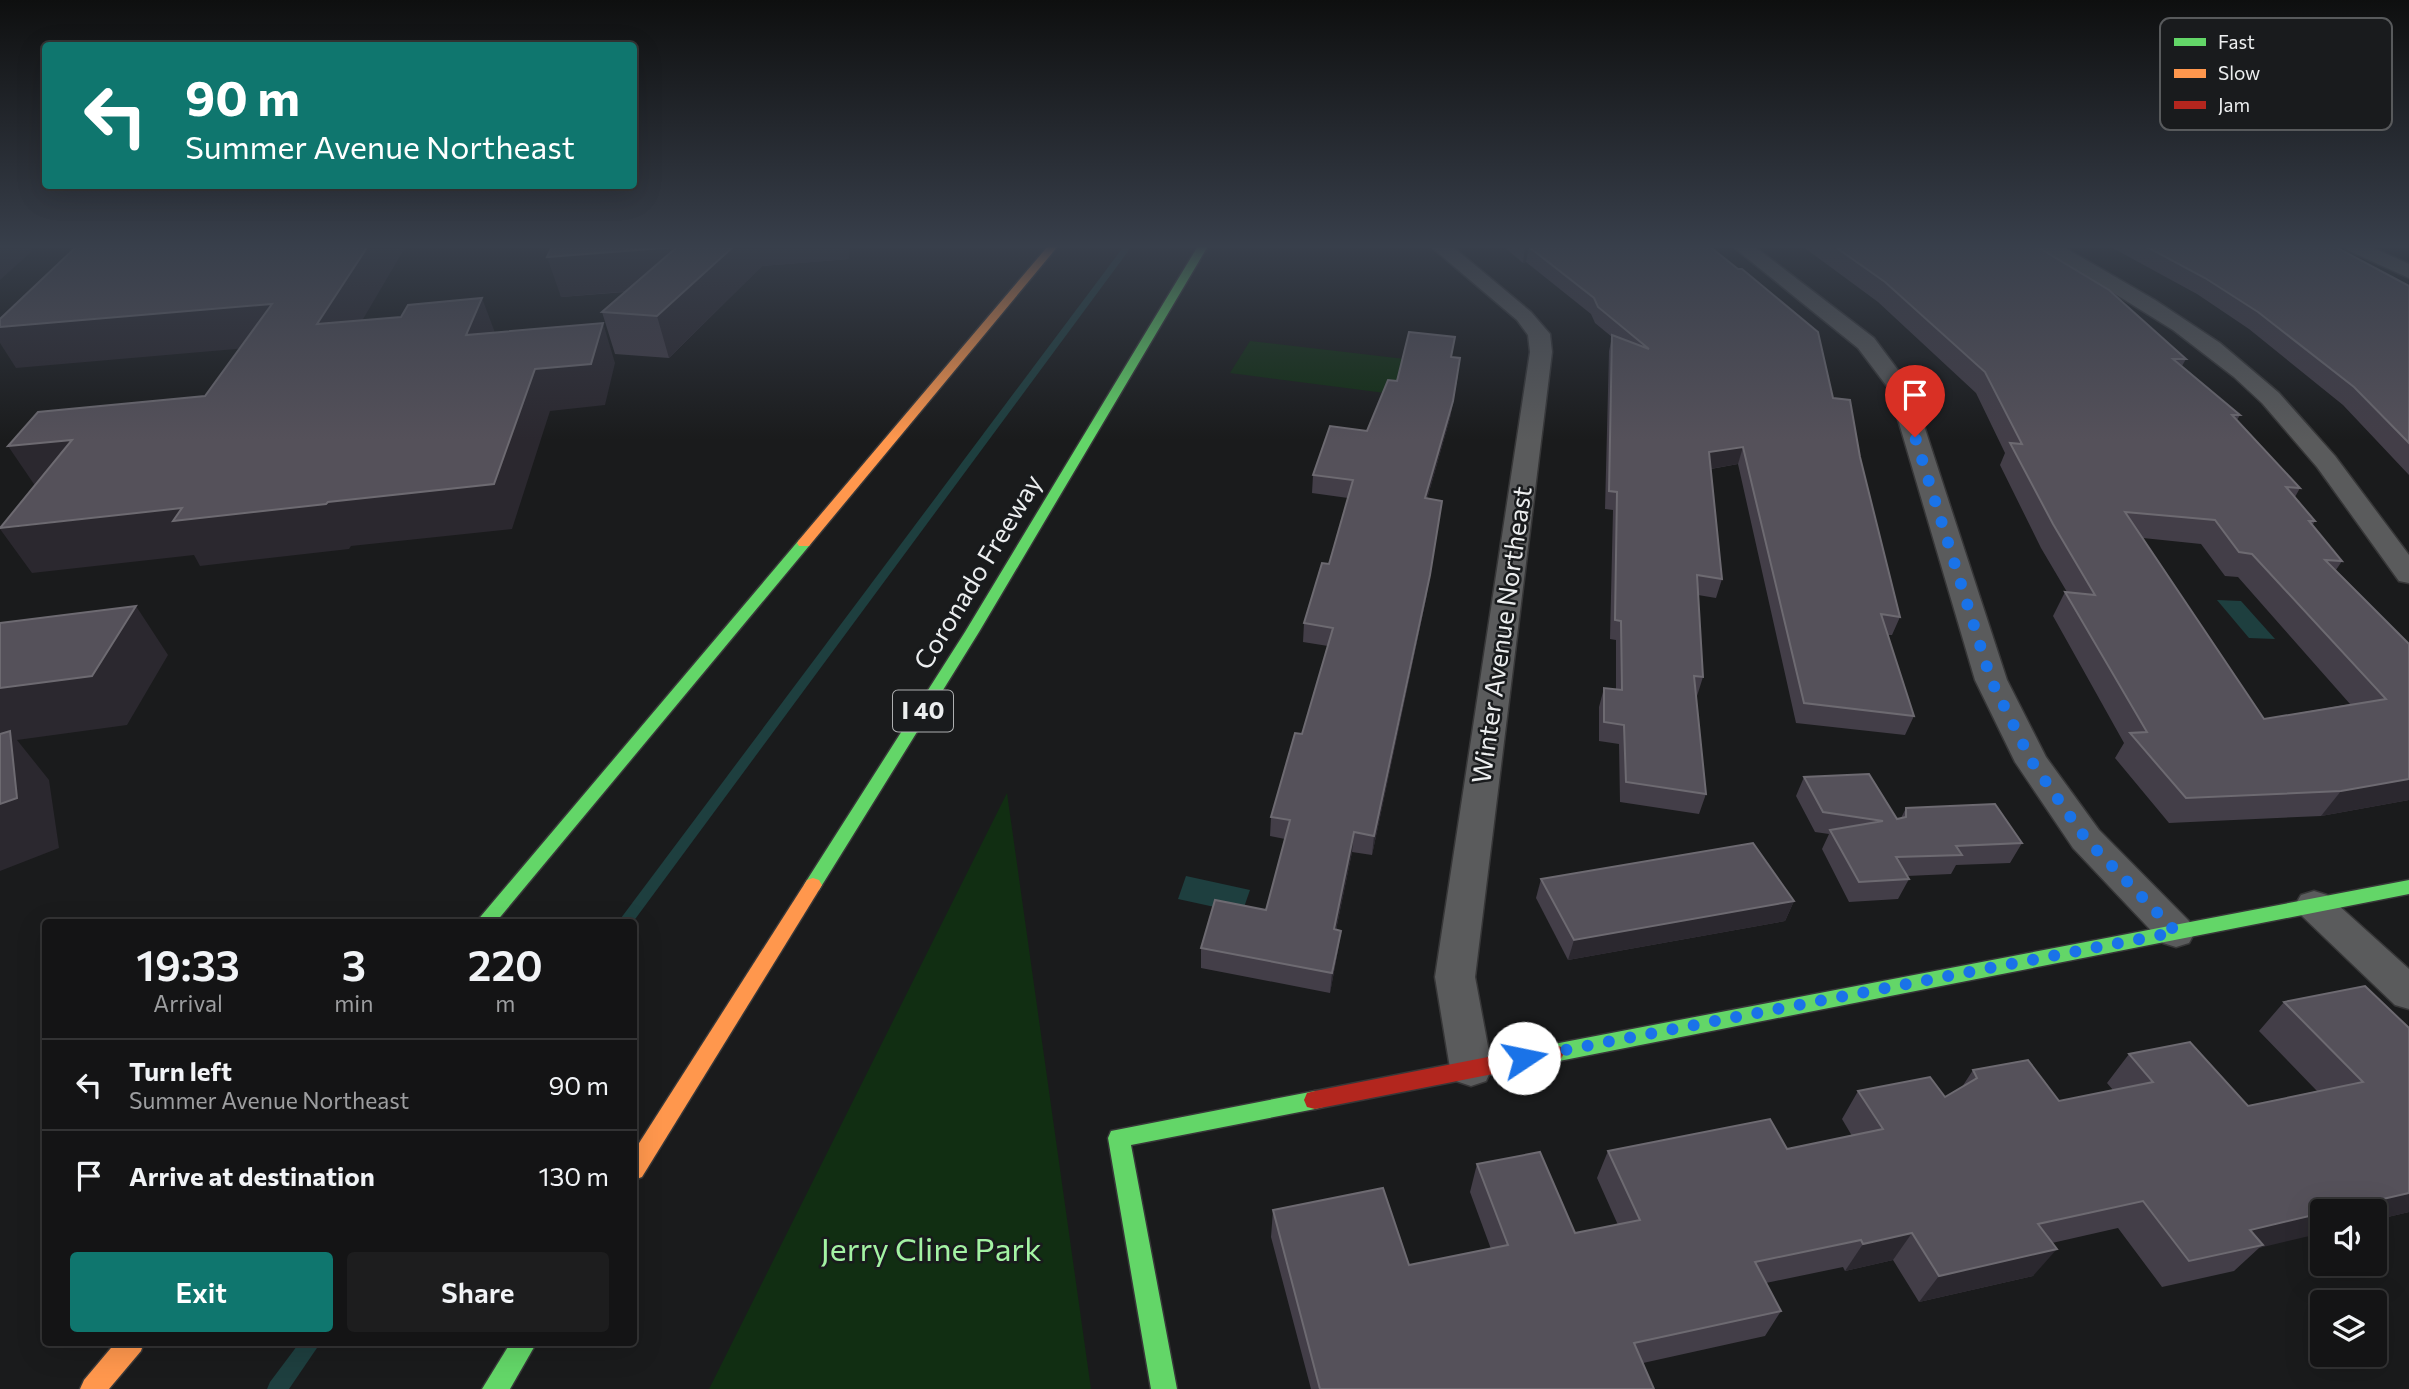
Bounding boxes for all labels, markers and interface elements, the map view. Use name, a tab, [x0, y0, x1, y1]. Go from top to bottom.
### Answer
legend	[2160, 18, 2392, 130]
text: Fast	[2218, 30, 2255, 53]
text: Slow	[2218, 61, 2260, 84]
text: 90 m	[185, 66, 300, 126]
icon: left	[70, 70, 161, 161]
text: Jam	[2218, 93, 2250, 116]
text: Summer Avenue Northeast	[185, 126, 575, 166]
pin	[1885, 365, 1945, 437]
icon: arrive	[1896, 376, 1934, 414]
street label: Coronado Freeway	[906, 468, 1047, 674]
street label: Winter Avenue Northeast	[1464, 484, 1537, 786]
road number: I 40	[893, 690, 953, 732]
text: 19:33	[136, 938, 240, 990]
text: 3	[342, 938, 366, 990]
text: 220	[468, 938, 543, 990]
text: Arrival	[153, 989, 223, 1017]
text: min	[334, 989, 373, 1017]
text: m	[495, 989, 515, 1017]
position arrow	[1487, 1021, 1561, 1095]
text: Turn left	[129, 1055, 232, 1086]
icon: left	[70, 1066, 108, 1104]
text: 90 m	[549, 1069, 609, 1100]
text: Summer Avenue Northeast	[129, 1086, 409, 1114]
icon: arrive	[70, 1157, 108, 1195]
text: Arrive at destination	[129, 1160, 375, 1191]
text: 130 m	[538, 1160, 609, 1191]
map controls	[2310, 1199, 2387, 1367]
button: sound	[2310, 1199, 2387, 1276]
park label: Jerry Cline Park	[820, 1228, 1042, 1268]
button: Exit	[70, 1252, 333, 1332]
button: Share	[347, 1252, 609, 1332]
button: layers	[2310, 1290, 2387, 1367]

